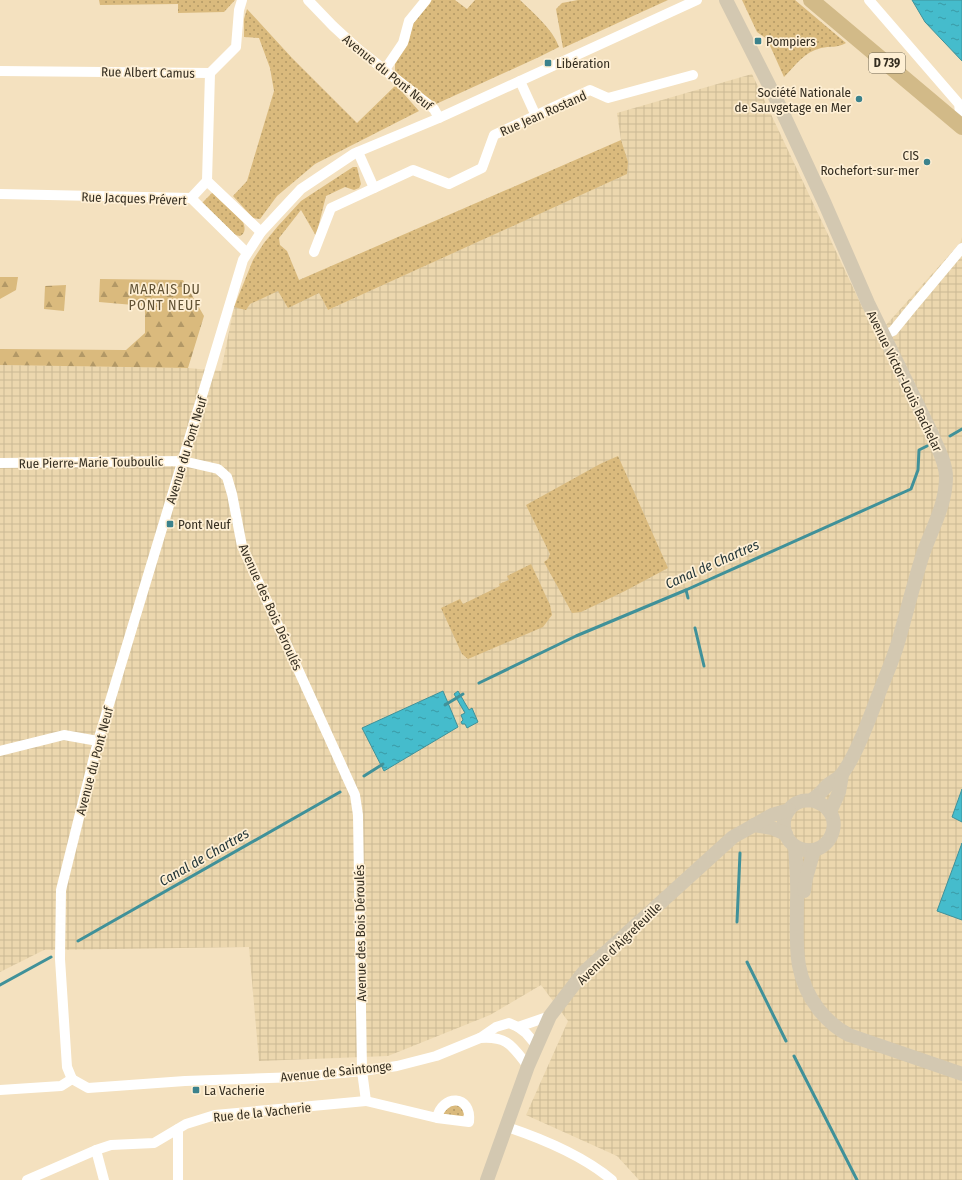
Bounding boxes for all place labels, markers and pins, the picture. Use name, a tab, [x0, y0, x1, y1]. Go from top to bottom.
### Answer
place label: Pompiers	[766, 34, 816, 49]
marker: Pompiers	[753, 36, 763, 46]
place label: Libération	[556, 56, 610, 71]
marker: Libération	[543, 58, 553, 68]
place label: Société Nationale de Sauvgetage en Mer	[735, 85, 851, 115]
marker: Société Nationale de Sauvgetage en Mer	[854, 94, 864, 104]
place label: CIS Rochefort-sur-mer	[820, 148, 919, 178]
marker: CIS Rochefort-sur-mer	[922, 157, 932, 167]
place label: Pont Neuf	[178, 517, 232, 532]
marker: Pont Neuf	[165, 519, 175, 529]
place label: La Vacherie	[204, 1083, 265, 1098]
marker: La Vacherie	[191, 1085, 201, 1095]

